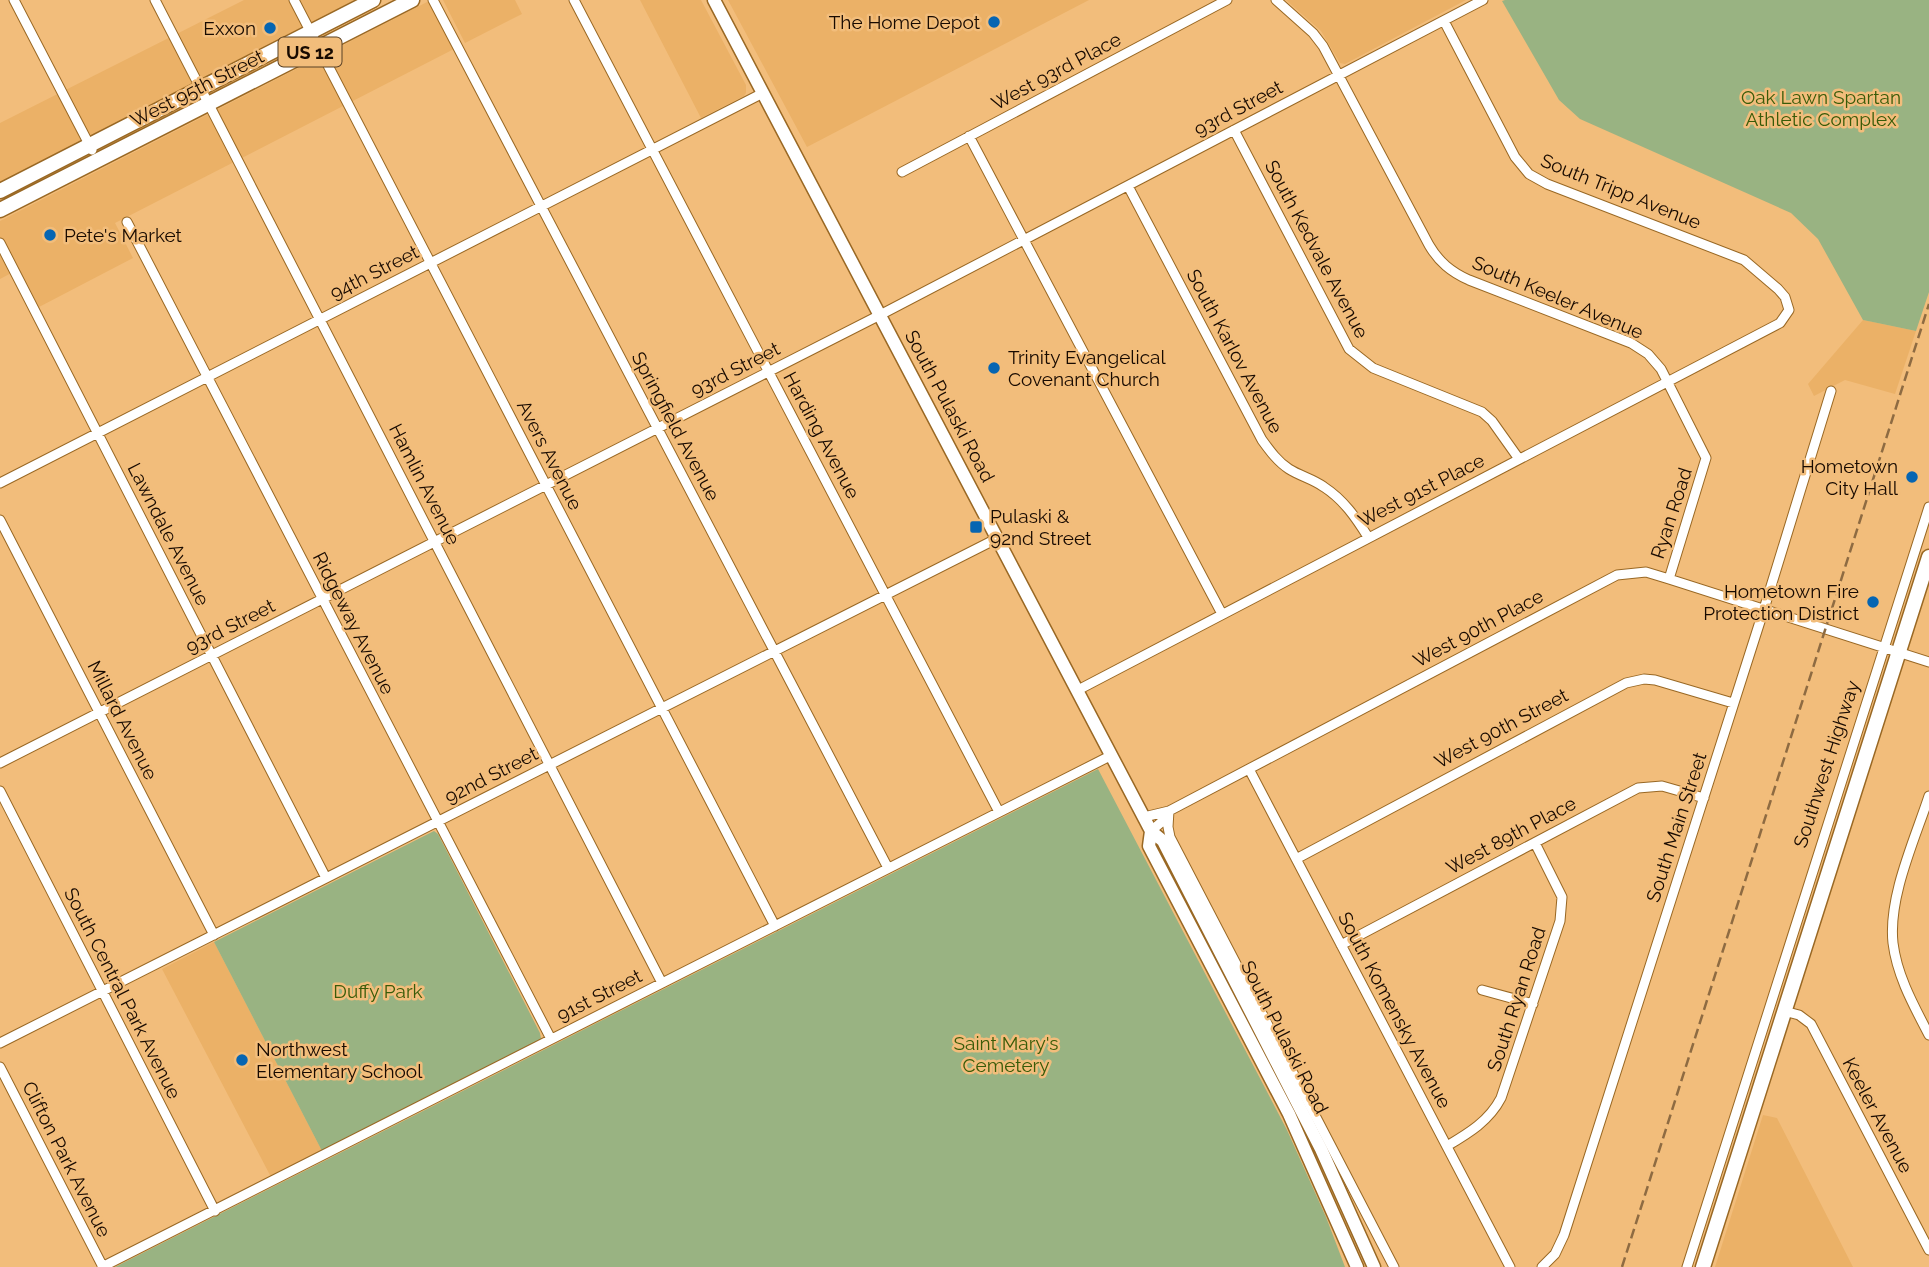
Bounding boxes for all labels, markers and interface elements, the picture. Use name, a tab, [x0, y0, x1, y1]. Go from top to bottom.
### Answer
place label: The Home Depot	[829, 11, 981, 33]
marker: The Home Depot	[986, 14, 1002, 30]
place label: Exxon	[203, 17, 256, 39]
marker: Exxon	[262, 20, 278, 36]
street label: West 93rd Place	[988, 28, 1124, 114]
road number: US 12	[278, 38, 342, 66]
street label: West 95th Street	[127, 45, 268, 131]
street label: 93rd Street	[1190, 75, 1287, 140]
park label: Oak Lawn Spartan Athletic Complex	[1741, 86, 1901, 130]
street label: South Tripp Avenue	[1538, 149, 1704, 233]
street label: South Kedvale Avenue	[1261, 156, 1373, 342]
place label: Pete's Market	[64, 224, 183, 246]
marker: Pete's Market	[42, 227, 58, 243]
street label: 94th Street	[326, 240, 423, 304]
street label: South Keeler Avenue	[1469, 251, 1647, 343]
street label: South Karlov Avenue	[1182, 265, 1288, 437]
street label: South Pulaski Road	[901, 326, 999, 486]
street label: 93rd Street	[687, 337, 784, 401]
place label: Trinity Evangelical Covenant Church	[1008, 346, 1166, 390]
street label: Springfield Avenue	[627, 348, 725, 504]
marker: Trinity Evangelical Covenant Church	[986, 360, 1002, 376]
street label: Harding Avenue	[779, 368, 865, 502]
street label: Avers Avenue	[513, 397, 587, 513]
street label: Hamlin Avenue	[385, 420, 465, 548]
street label: West 91st Place	[1354, 449, 1488, 531]
place label: Hometown City Hall	[1801, 455, 1899, 499]
street label: Lawndale Avenue	[124, 459, 214, 609]
street label: Ryan Road	[1646, 465, 1696, 561]
marker: Hometown City Hall	[1904, 469, 1920, 485]
place label: Pulaski & 92nd Street	[990, 505, 1092, 549]
marker: Pulaski & 92nd Street	[968, 519, 984, 535]
street label: Ridgeway Avenue	[309, 548, 399, 698]
place label: Hometown Fire Protection District	[1703, 580, 1860, 624]
street label: West 90th Place	[1409, 584, 1547, 672]
street label: 93rd Street	[182, 594, 279, 658]
marker: Hometown Fire Protection District	[1865, 594, 1881, 610]
street label: Millard Avenue	[84, 657, 162, 783]
street label: Southwest Highway	[1789, 678, 1863, 850]
street label: West 90th Street	[1431, 683, 1572, 772]
street label: 92nd Street	[441, 742, 542, 808]
street label: South Main Street	[1641, 749, 1711, 905]
street label: West 89th Place	[1442, 792, 1580, 878]
street label: South Central Park Avenue	[60, 884, 186, 1102]
street label: South Komensky Avenue	[1334, 908, 1456, 1112]
street label: South Ryan Road	[1482, 924, 1550, 1074]
street label: South Pulaski Road	[1237, 957, 1333, 1117]
street label: 91st Street	[553, 964, 646, 1026]
park label: Duffy Park	[333, 980, 423, 1002]
park label: Saint Mary's Cemetery	[954, 1032, 1058, 1076]
place label: Northwest Elementary School	[256, 1038, 423, 1082]
marker: Northwest Elementary School	[234, 1052, 250, 1068]
street label: Keeler Avenue	[1838, 1054, 1918, 1176]
street label: Clifton Park Avenue	[18, 1077, 116, 1241]

